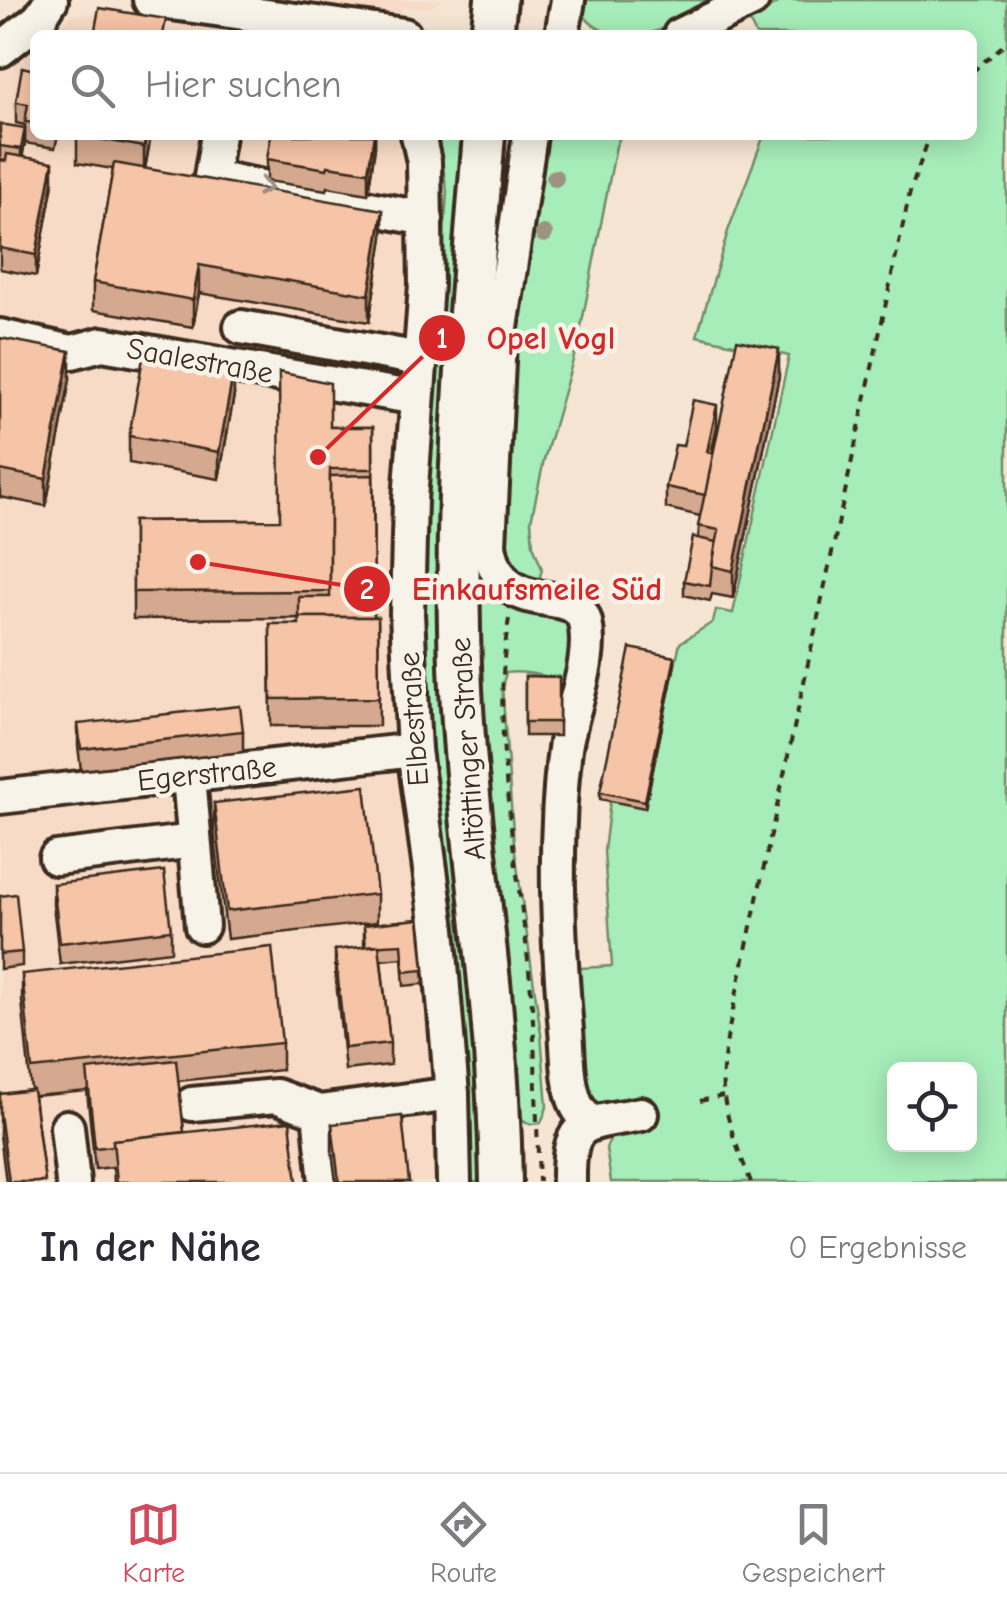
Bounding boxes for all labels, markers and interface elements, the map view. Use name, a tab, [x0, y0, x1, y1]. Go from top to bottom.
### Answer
search box	[30, 30, 977, 140]
icon: search	[65, 58, 120, 113]
text: Hier suchen	[145, 63, 342, 107]
one-way arrow	[256, 176, 273, 197]
callout: Opel Vogl	[417, 307, 635, 369]
text: Opel Vogl	[487, 320, 615, 357]
text: 1	[436, 321, 448, 356]
street label: Saalestraße	[124, 331, 276, 391]
callout: Einkaufsmeile Süd	[342, 558, 682, 620]
text: Einkaufsmeile Süd	[412, 571, 662, 608]
text: 2	[360, 572, 374, 607]
street label: Altöttinger Straße	[443, 636, 493, 862]
street label: Elbestraße	[392, 651, 436, 787]
street label: Egerstraße	[136, 749, 278, 799]
map controls	[887, 1062, 977, 1152]
button: locate	[887, 1062, 977, 1152]
text: In der Nähe	[40, 1223, 261, 1272]
text: 0 Ergebnisse	[788, 1229, 967, 1266]
tab: Karte	[123, 1497, 185, 1589]
tab: Route	[430, 1497, 497, 1589]
tab: Gespeichert	[742, 1497, 884, 1589]

